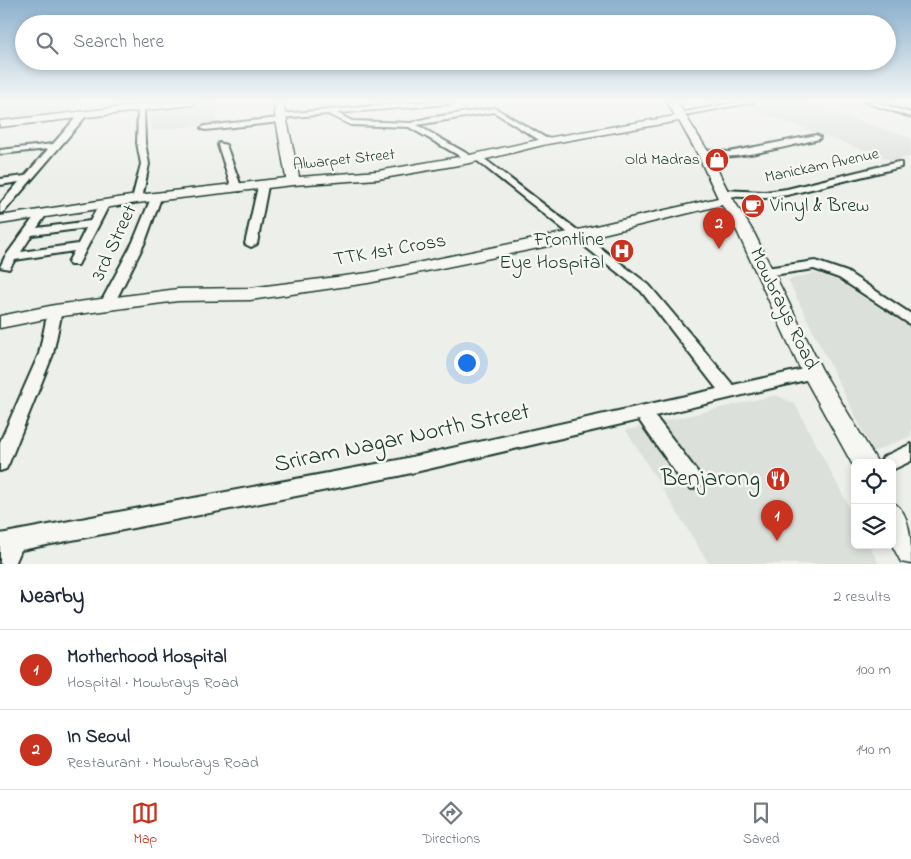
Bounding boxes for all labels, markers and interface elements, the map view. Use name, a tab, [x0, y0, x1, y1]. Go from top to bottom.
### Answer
search box	[15, 15, 896, 70]
icon: search	[33, 29, 61, 57]
text: Search here	[73, 29, 164, 56]
street label: Manickam Avenue	[763, 142, 882, 190]
street label: Alwarpet Street	[292, 143, 397, 177]
shop icon: Old Madras	[704, 147, 730, 173]
place label: Old Madras	[625, 148, 700, 172]
place label: Vinyl & Brew	[769, 192, 869, 221]
cafe icon: Vinyl & Brew	[740, 193, 766, 219]
street label: 3rd Street	[85, 200, 145, 286]
pin: 2	[703, 208, 735, 249]
place label: Frontline Eye Hospital	[499, 226, 604, 278]
street label: TTK 1st Cross	[331, 227, 449, 275]
hospital icon: Frontline Eye Hospital	[609, 238, 635, 264]
street label: Mowbrays Road	[741, 243, 825, 375]
your location	[454, 350, 480, 376]
street label: Sriram Nagar North Street	[271, 395, 533, 483]
map controls	[851, 459, 896, 549]
button: locate	[851, 459, 896, 504]
place label: Benjarong	[660, 462, 760, 497]
restaurant icon: Benjarong	[765, 466, 791, 492]
pin: 1	[761, 500, 793, 541]
button: layers	[851, 504, 896, 549]
text: Nearby	[20, 582, 84, 612]
text: 2 results	[833, 585, 891, 609]
text: Motherhood Hospital	[67, 644, 227, 671]
text: 1	[33, 658, 39, 682]
text: 100 m	[856, 658, 891, 682]
text: Hospital · Mowbrays Road	[67, 671, 239, 695]
text: In Seoul	[67, 724, 130, 751]
text: 2	[32, 738, 40, 762]
text: 140 m	[856, 738, 891, 762]
text: Restaurant · Mowbrays Road	[67, 751, 259, 775]
tab: Map	[131, 799, 159, 850]
tab: Directions	[422, 799, 480, 850]
tab: Saved	[743, 799, 780, 850]

